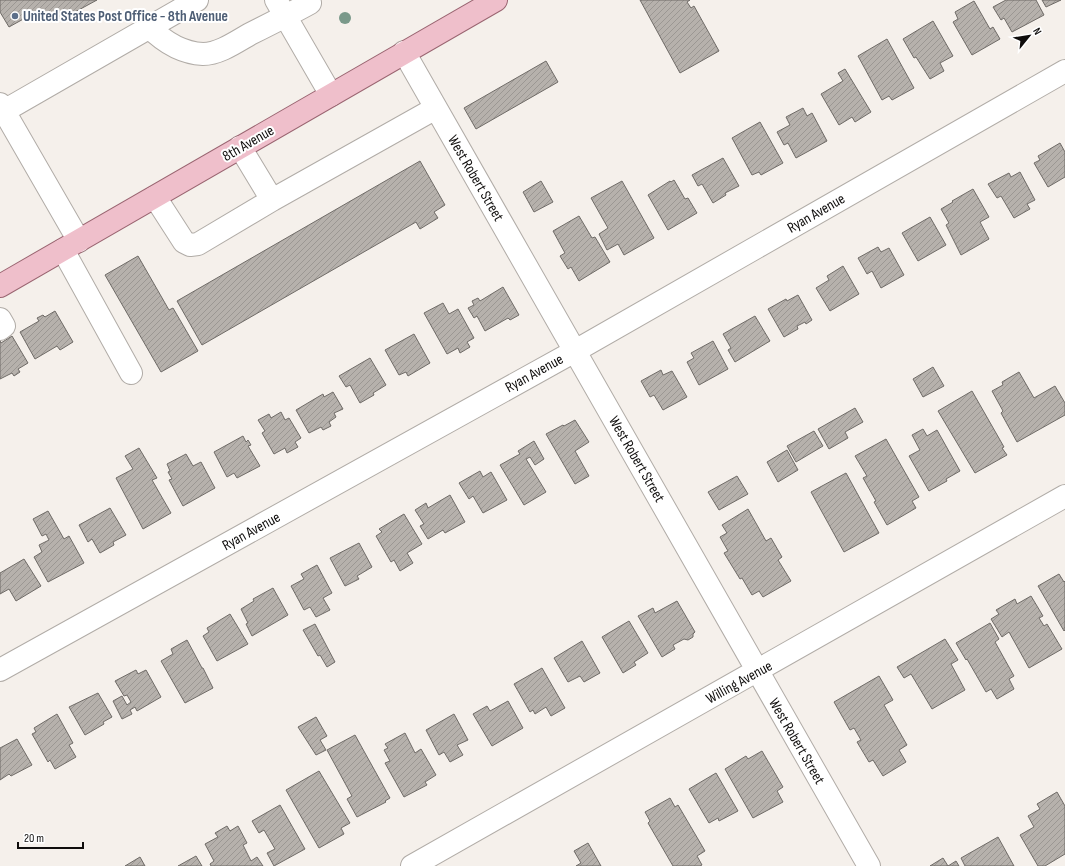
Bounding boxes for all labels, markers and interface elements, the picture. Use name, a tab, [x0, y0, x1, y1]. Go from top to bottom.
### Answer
place label: United States Post Office - 8th Avenue	[23, 7, 228, 26]
marker: United States Post Office - 8th Avenue	[10, 11, 20, 21]
north arrow	[1009, 16, 1049, 56]
text: N	[1030, 25, 1044, 37]
street label: 8th Avenue	[219, 121, 278, 166]
street label: West Robert Street	[443, 132, 508, 225]
street label: Ryan Avenue	[784, 189, 849, 238]
street label: Ryan Avenue	[502, 350, 567, 397]
street label: West Robert Street	[604, 413, 669, 506]
street label: Ryan Avenue	[219, 508, 284, 555]
street label: Willing Avenue	[703, 657, 776, 708]
street label: West Robert Street	[764, 695, 829, 788]
scale bar	[18, 824, 83, 850]
text: 20 m	[24, 831, 44, 846]

